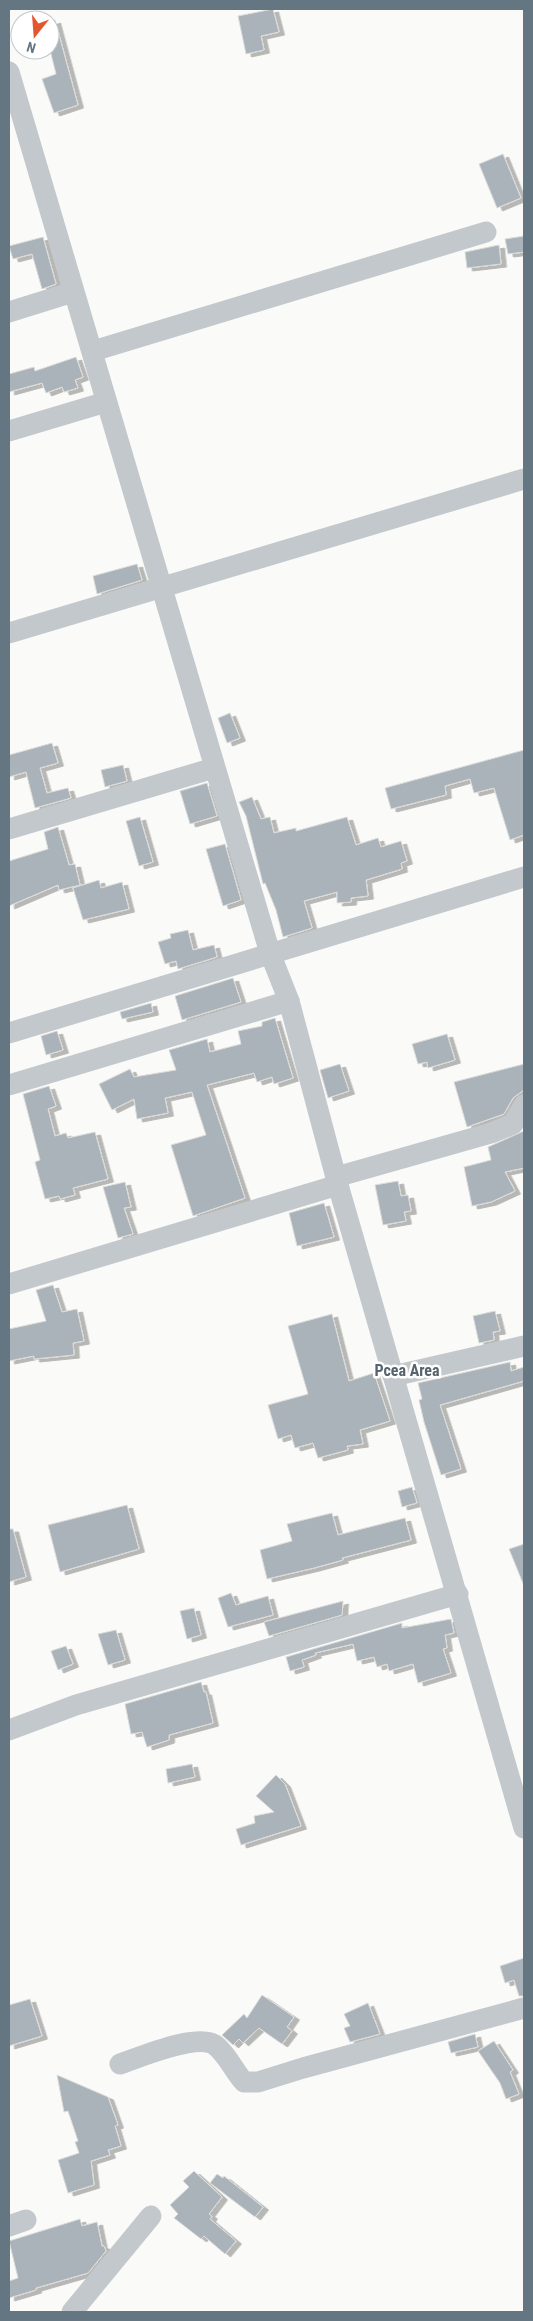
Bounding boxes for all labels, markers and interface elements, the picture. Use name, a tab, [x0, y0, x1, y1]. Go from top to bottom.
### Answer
north arrow	[10, 10, 60, 60]
text: N	[25, 39, 38, 56]
district label: Pcea Area	[374, 1361, 440, 1380]

